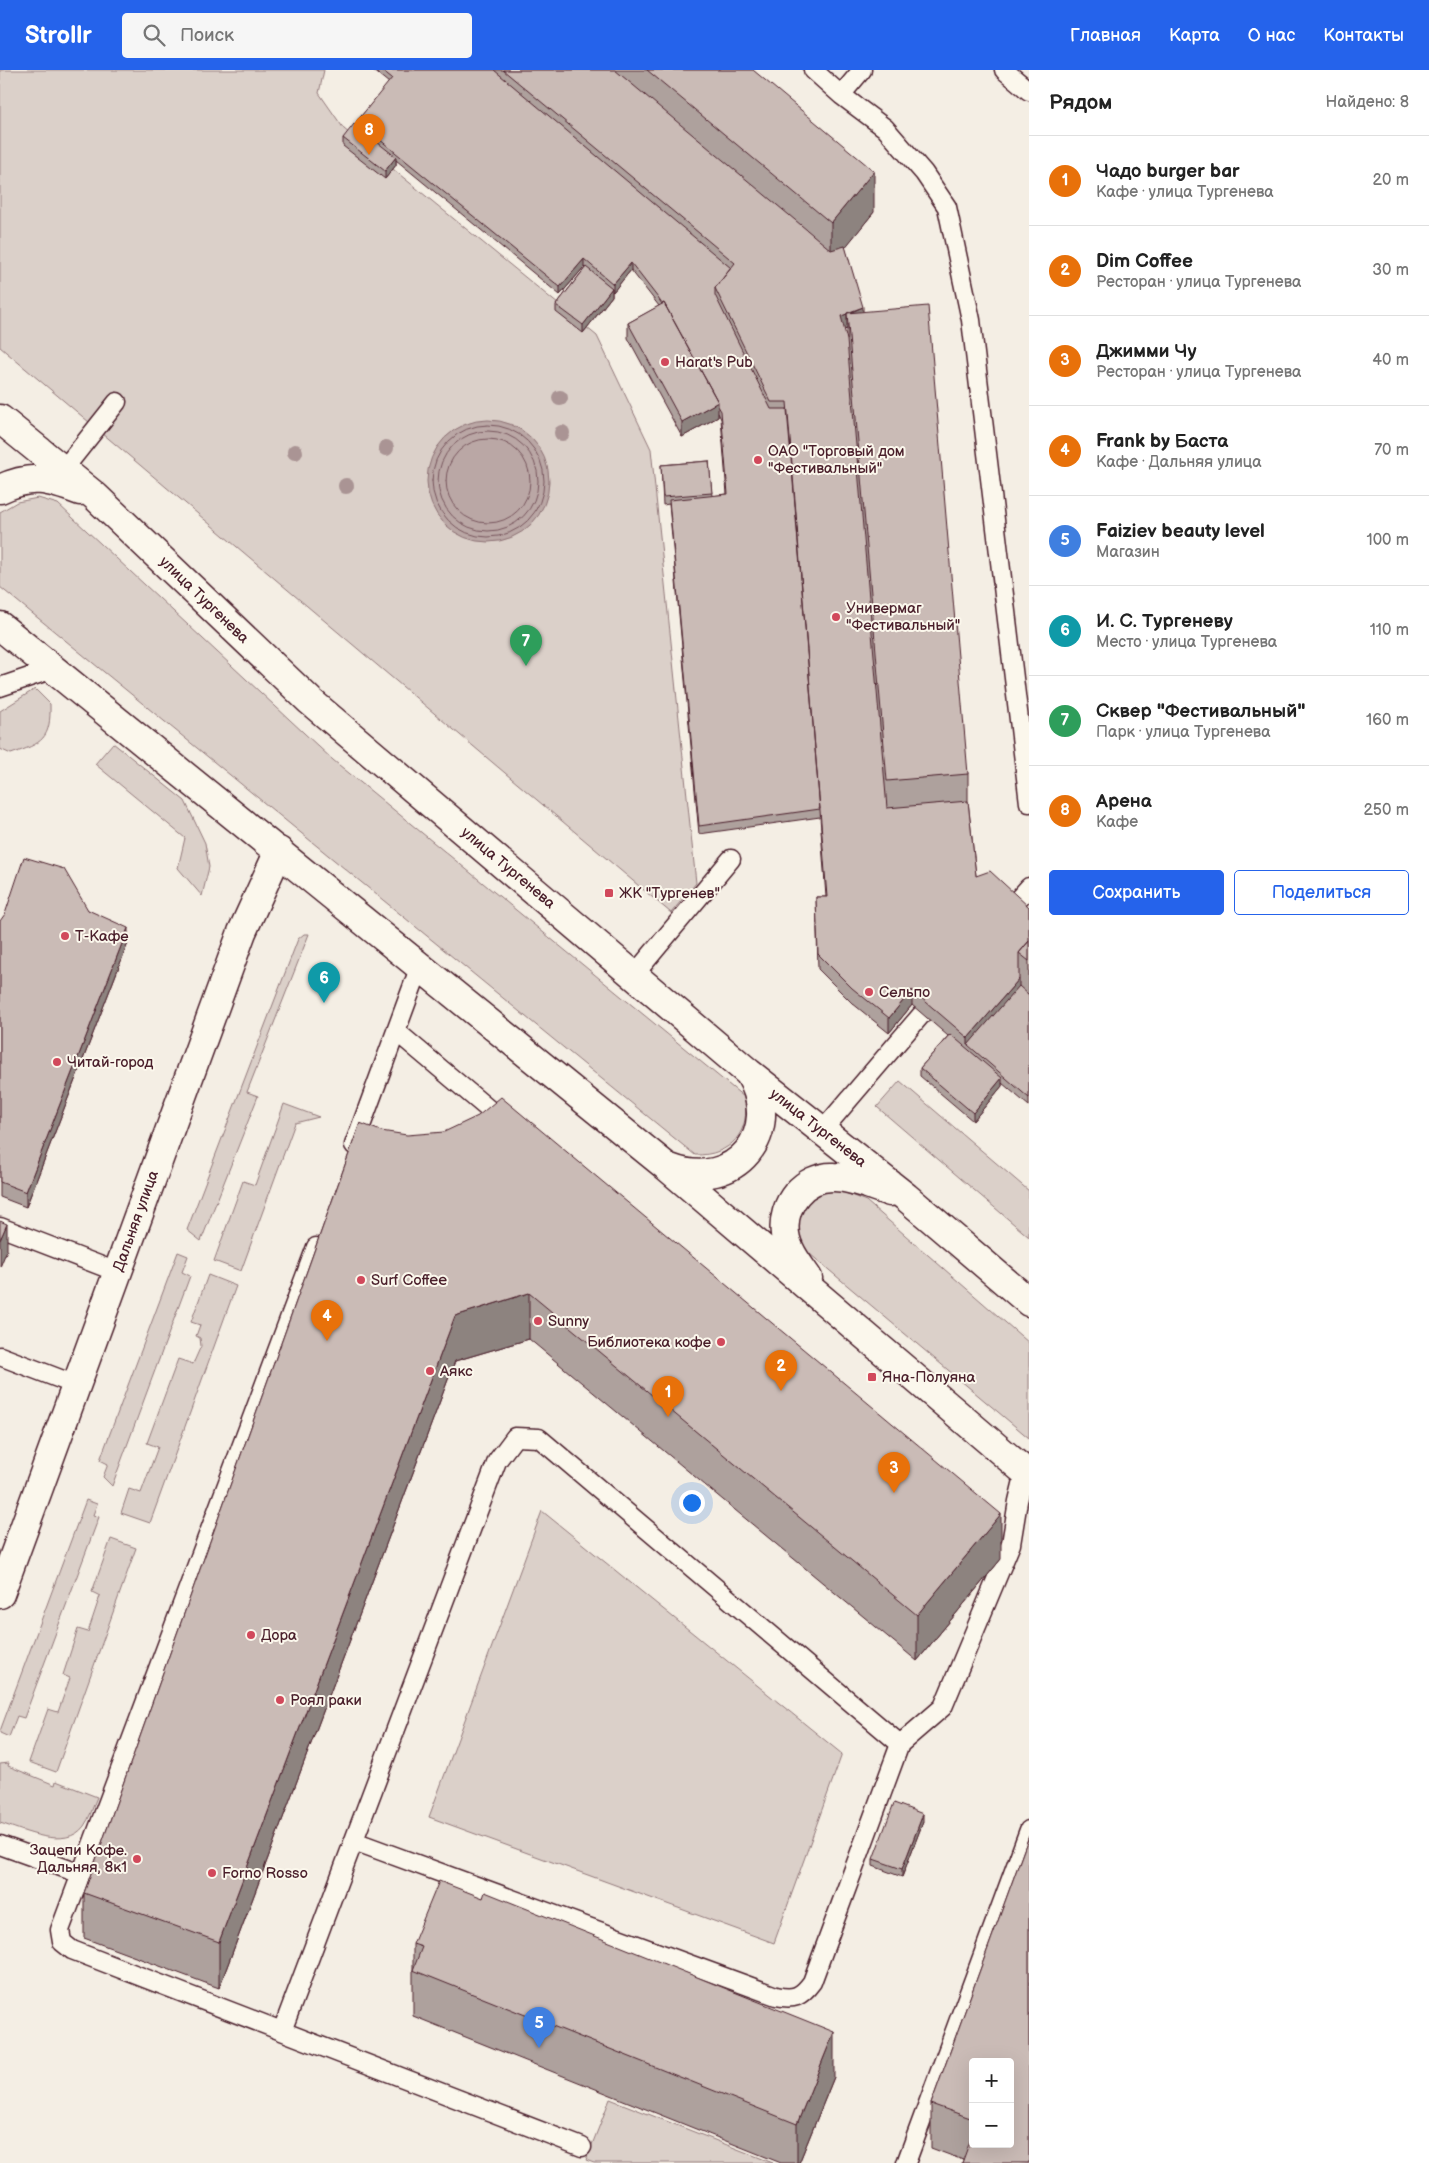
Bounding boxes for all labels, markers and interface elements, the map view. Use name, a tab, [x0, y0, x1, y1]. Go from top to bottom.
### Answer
search box	[122, 13, 472, 58]
text: Strollr	[25, 21, 92, 50]
icon: search	[140, 21, 168, 49]
text: Поиск	[180, 24, 234, 47]
text: Главная	[1070, 25, 1141, 46]
text: Карта	[1169, 25, 1220, 46]
text: О нас	[1248, 25, 1295, 46]
text: Контакты	[1323, 25, 1404, 46]
text: Рядом	[1049, 90, 1112, 115]
text: Найдено: 8	[1326, 93, 1409, 112]
pin: 8	[353, 114, 385, 155]
text: Чадо burger bar	[1096, 160, 1240, 183]
text: 1	[1062, 171, 1068, 190]
text: 20 m	[1373, 171, 1409, 190]
text: Кафе · улица Тургенева	[1096, 183, 1274, 202]
text: Dim Coffee	[1096, 250, 1193, 273]
text: 2	[1060, 261, 1070, 280]
text: 30 m	[1372, 261, 1409, 280]
text: Ресторан · улица Тургенева	[1096, 273, 1302, 292]
text: Джимми Чу	[1096, 340, 1197, 363]
text: 3	[1060, 351, 1070, 370]
text: 40 m	[1372, 351, 1409, 370]
place label: Harat's Pub	[675, 353, 753, 372]
marker: Harat's Pub	[659, 356, 671, 368]
text: Ресторан · улица Тургенева	[1096, 363, 1302, 382]
text: Frank by Баста	[1096, 430, 1228, 453]
text: 4	[1060, 441, 1070, 460]
text: 70 m	[1374, 441, 1409, 460]
place label: ОАО "Торговый дом "Фестивальный"	[768, 442, 905, 478]
text: Кафе · Дальняя улица	[1096, 453, 1262, 472]
marker: ОАО "Торговый дом "Фестивальный"	[752, 454, 764, 466]
text: Faiziev beauty level	[1096, 520, 1265, 543]
text: 5	[1060, 531, 1070, 550]
text: 100 m	[1366, 531, 1409, 550]
text: Магазин	[1096, 543, 1160, 562]
street label: улица Тургенева	[155, 552, 253, 648]
place label: Универмаг "Фестивальный"	[846, 599, 960, 635]
text: И. С. Тургеневу	[1096, 610, 1233, 633]
marker: Универмаг "Фестивальный"	[830, 611, 842, 623]
text: 6	[1060, 621, 1070, 640]
text: 110 m	[1370, 621, 1409, 640]
pin: 7	[510, 625, 542, 666]
text: Место · улица Тургенева	[1096, 633, 1277, 652]
text: Сквер "Фестивальный"	[1096, 700, 1305, 723]
text: 7	[1061, 711, 1069, 730]
text: 160 m	[1366, 711, 1409, 730]
text: Парк · улица Тургенева	[1096, 723, 1271, 742]
text: Арена	[1096, 790, 1152, 813]
text: 8	[1060, 801, 1070, 820]
text: 250 m	[1363, 801, 1409, 820]
text: Кафе	[1096, 813, 1138, 832]
street label: улица Тургенева	[457, 823, 559, 913]
button: Сохранить	[1049, 870, 1224, 915]
button: Поделиться	[1234, 870, 1409, 915]
place label: ЖК "Тургенев"	[619, 884, 720, 903]
marker: ЖК "Тургенев"	[603, 887, 615, 899]
place label: Т-Кафе	[75, 927, 129, 946]
marker: Т-Кафе	[59, 930, 71, 942]
pin: 6	[308, 962, 340, 1003]
place label: Сельпо	[879, 983, 930, 1002]
marker: Сельпо	[863, 986, 875, 998]
place label: Читай-город	[67, 1053, 153, 1072]
marker: Читай-город	[51, 1056, 63, 1068]
street label: улица Тургенева	[766, 1084, 870, 1172]
street label: Дальняя улица	[109, 1168, 163, 1274]
place label: Surf Coffee	[371, 1271, 447, 1290]
marker: Surf Coffee	[355, 1274, 367, 1286]
pin: 4	[311, 1300, 343, 1341]
place label: Sunny	[548, 1312, 589, 1331]
marker: Sunny	[532, 1315, 544, 1327]
place label: Библиотека кофе	[587, 1333, 711, 1352]
marker: Библиотека кофе	[715, 1336, 727, 1348]
pin: 2	[765, 1350, 797, 1391]
place label: Аякс	[439, 1362, 473, 1381]
marker: Аякс	[424, 1365, 436, 1377]
place label: Яна-Полуяна	[882, 1368, 976, 1387]
marker: Яна-Полуяна	[866, 1371, 878, 1383]
pin: 1	[652, 1376, 684, 1417]
pin: 3	[878, 1452, 910, 1493]
your location	[679, 1490, 705, 1516]
place label: Дора	[261, 1626, 297, 1645]
marker: Дора	[245, 1629, 257, 1641]
place label: Роял раки	[290, 1691, 362, 1710]
marker: Роял раки	[274, 1694, 286, 1706]
place label: Зацепи Кофе. Дальняя, 8к1	[30, 1841, 127, 1877]
marker: Зацепи Кофе. Дальняя, 8к1	[131, 1853, 143, 1865]
place label: Forno Rosso	[222, 1864, 308, 1883]
marker: Forno Rosso	[206, 1867, 218, 1879]
pin: 5	[523, 2007, 555, 2048]
map controls	[969, 2058, 1014, 2148]
button: +	[969, 2058, 1014, 2103]
button: −	[969, 2103, 1014, 2148]

